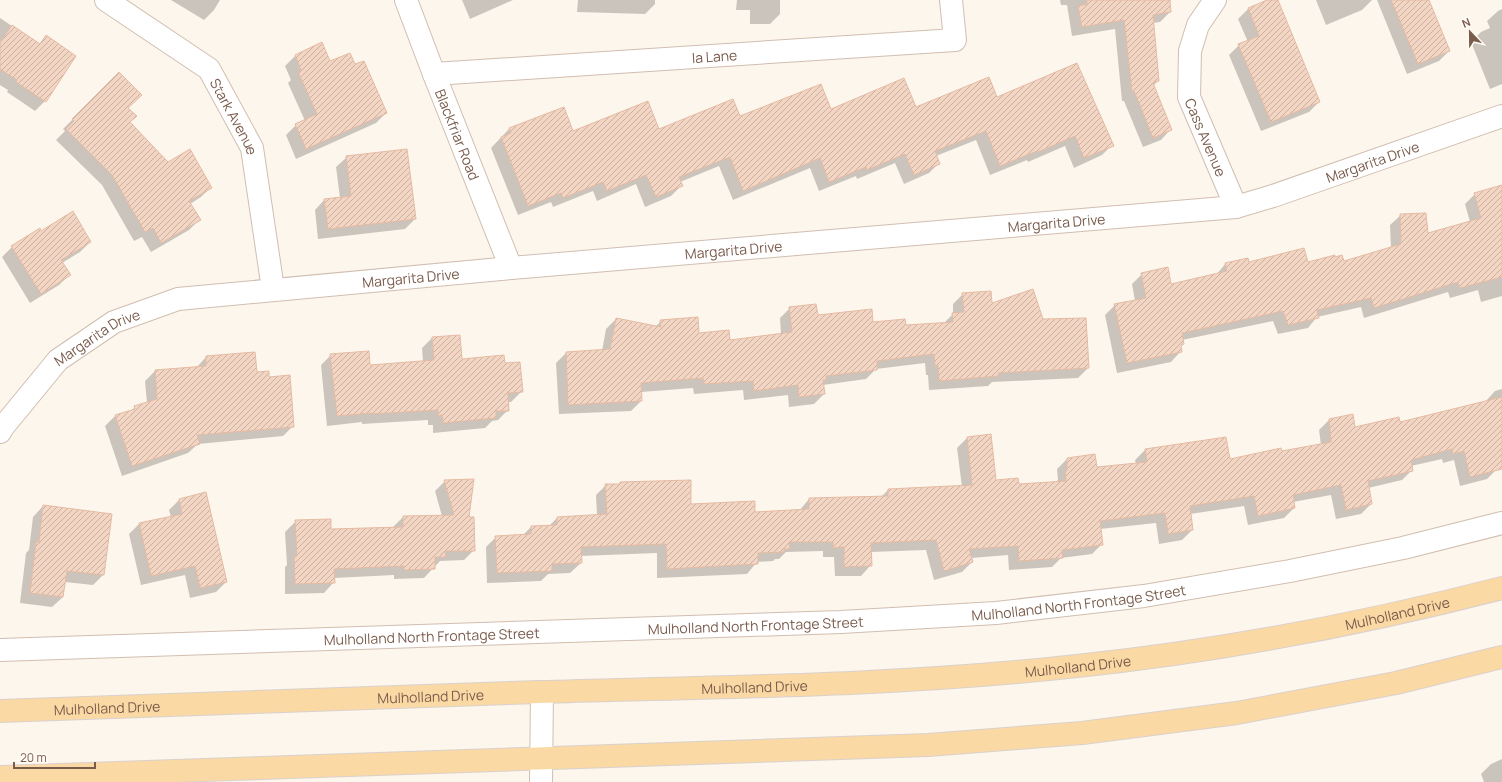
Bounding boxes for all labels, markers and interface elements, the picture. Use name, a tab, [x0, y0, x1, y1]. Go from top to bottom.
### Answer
north arrow	[1450, 12, 1490, 52]
text: N	[1460, 14, 1473, 31]
street label: Ia Lane	[691, 45, 738, 67]
street label: Stark Avenue	[206, 75, 262, 156]
street label: Blackfriar Road	[431, 86, 485, 183]
street label: Cass Avenue	[1181, 95, 1231, 179]
street label: Margarita Drive	[1323, 136, 1422, 186]
street label: Margarita Drive	[1007, 209, 1106, 236]
street label: Margarita Drive	[684, 236, 783, 263]
street label: Margarita Drive	[361, 263, 460, 291]
street label: Margarita Drive	[50, 304, 142, 370]
street label: Mulholland North Frontage Street	[971, 579, 1188, 624]
street label: Mulholland Drive	[1343, 592, 1451, 634]
street label: Mulholland North Frontage Street	[647, 611, 864, 638]
street label: Mulholland North Frontage Street	[324, 623, 540, 649]
street label: Mulholland Drive	[1024, 650, 1132, 681]
street label: Mulholland Drive	[701, 675, 808, 697]
street label: Mulholland Drive	[377, 684, 484, 707]
street label: Mulholland Drive	[53, 696, 161, 719]
scale bar	[14, 744, 95, 770]
text: 20 m	[20, 749, 47, 766]

